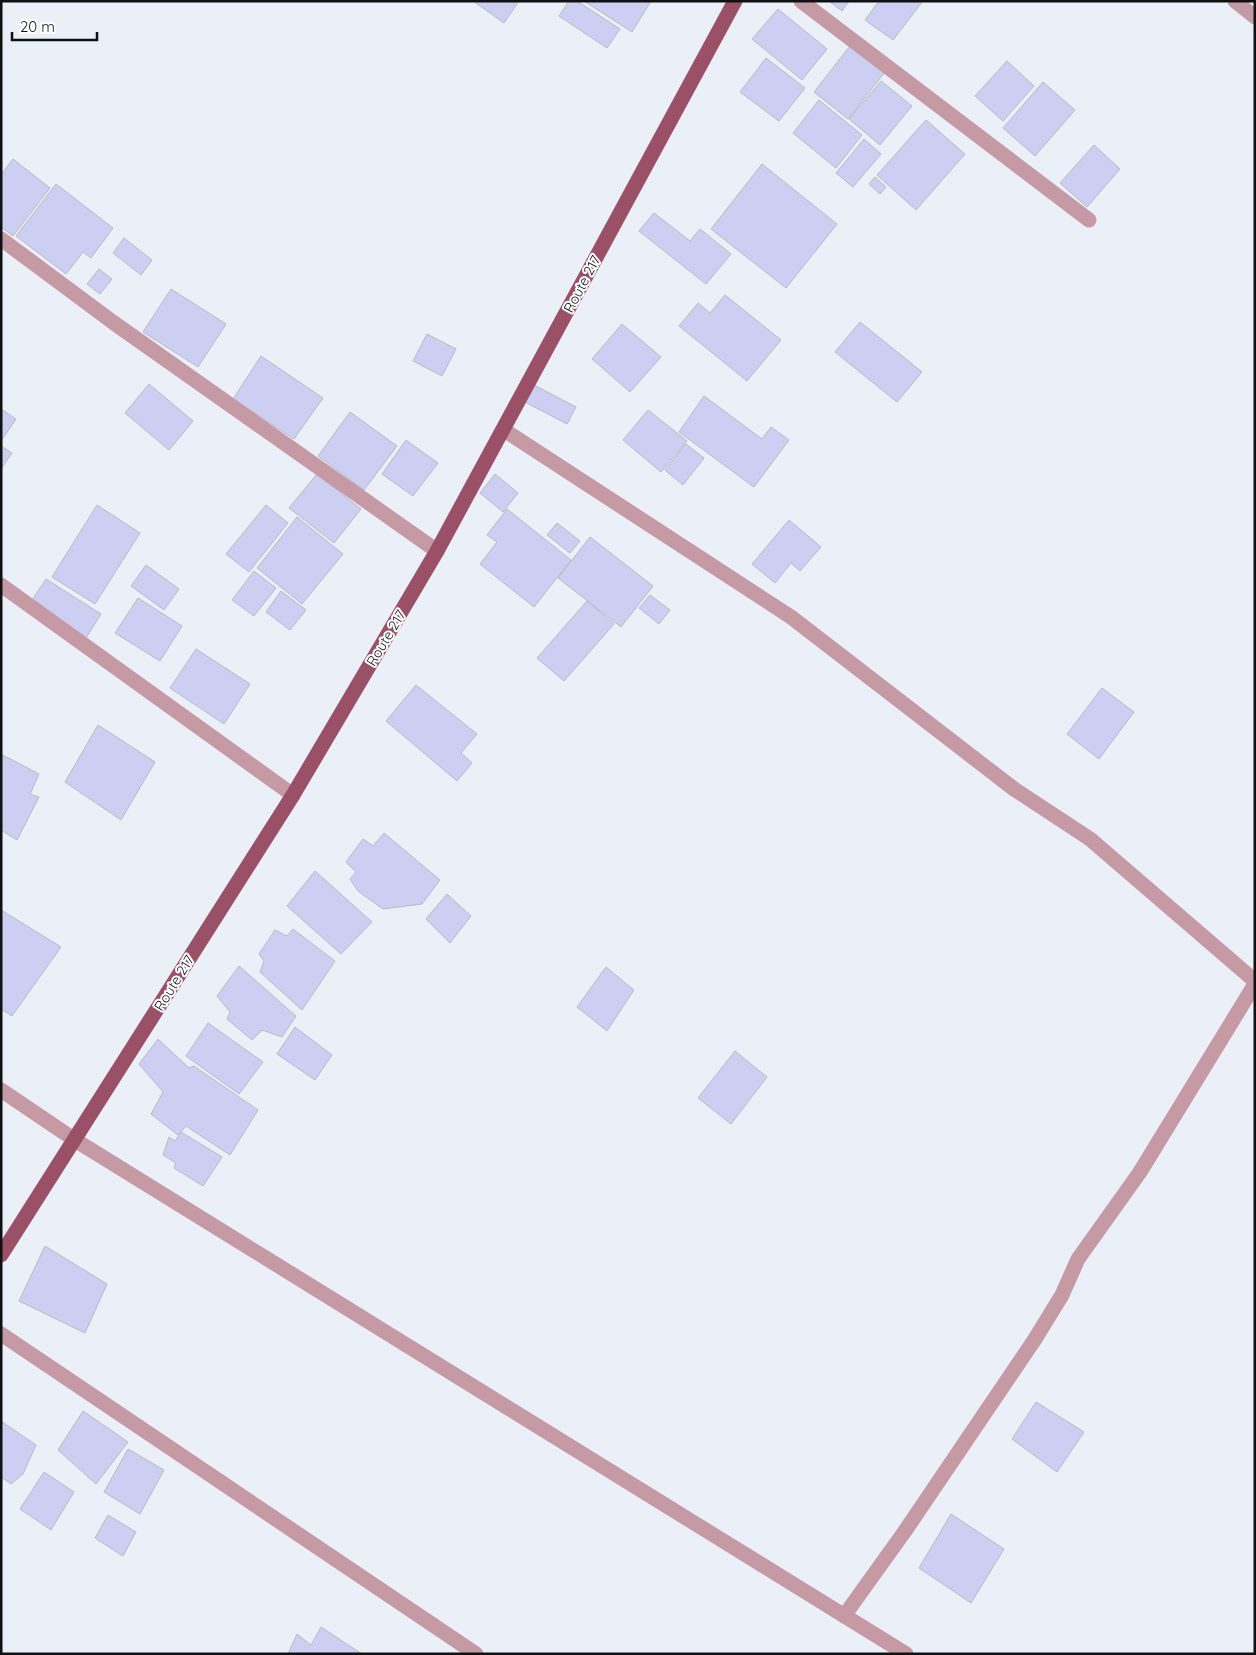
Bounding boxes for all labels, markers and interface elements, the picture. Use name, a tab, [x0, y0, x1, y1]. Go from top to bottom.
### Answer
scale bar	[12, 10, 98, 42]
text: 20 m	[20, 17, 55, 36]
street label: Route 217	[559, 252, 605, 316]
street label: Route 217	[362, 607, 410, 669]
street label: Route 217	[150, 952, 198, 1014]

